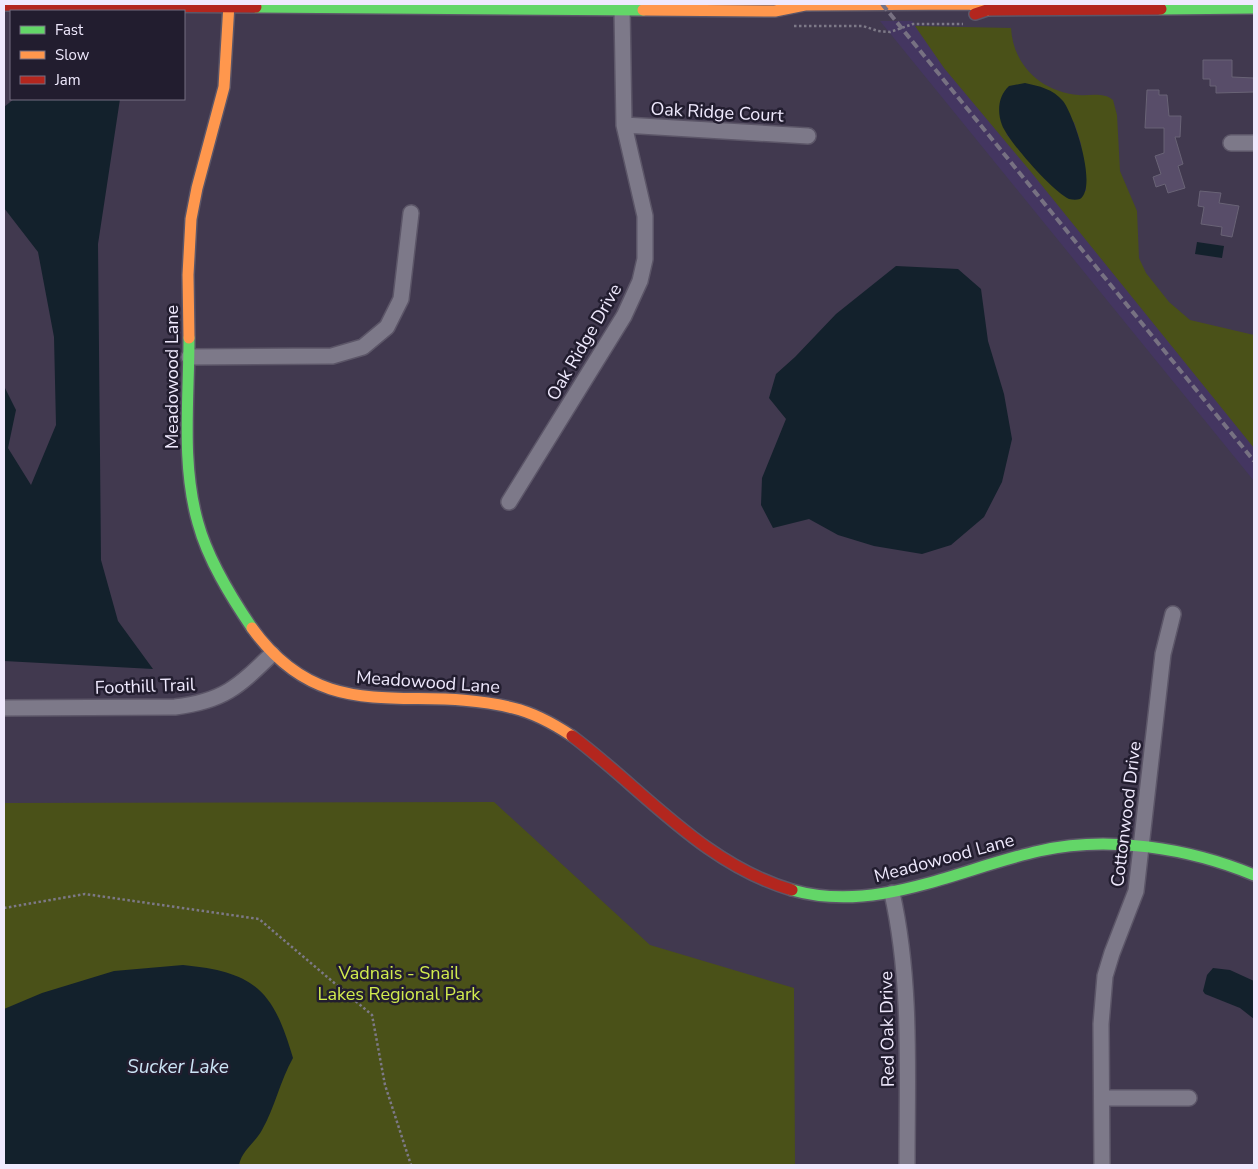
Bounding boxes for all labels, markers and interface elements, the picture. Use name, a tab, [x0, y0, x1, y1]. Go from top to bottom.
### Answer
legend	[10, 10, 185, 100]
text: Fast	[55, 20, 84, 40]
text: Slow	[55, 45, 90, 65]
text: Jam	[54, 70, 81, 90]
street label: Oak Ridge Court	[650, 97, 785, 128]
street label: Oak Ridge Drive	[541, 279, 627, 405]
street label: Meadowood Lane	[160, 305, 184, 449]
street label: Meadowood Lane	[355, 665, 501, 699]
street label: Foothill Trail	[94, 672, 196, 700]
street label: Cottonwood Drive	[1105, 740, 1147, 888]
street label: Meadowood Lane	[871, 828, 1017, 888]
park label: Vadnais - Snail Lakes Regional Park	[318, 961, 481, 1006]
street label: Red Oak Drive	[874, 971, 900, 1087]
water label: Sucker Lake	[127, 1054, 229, 1080]

